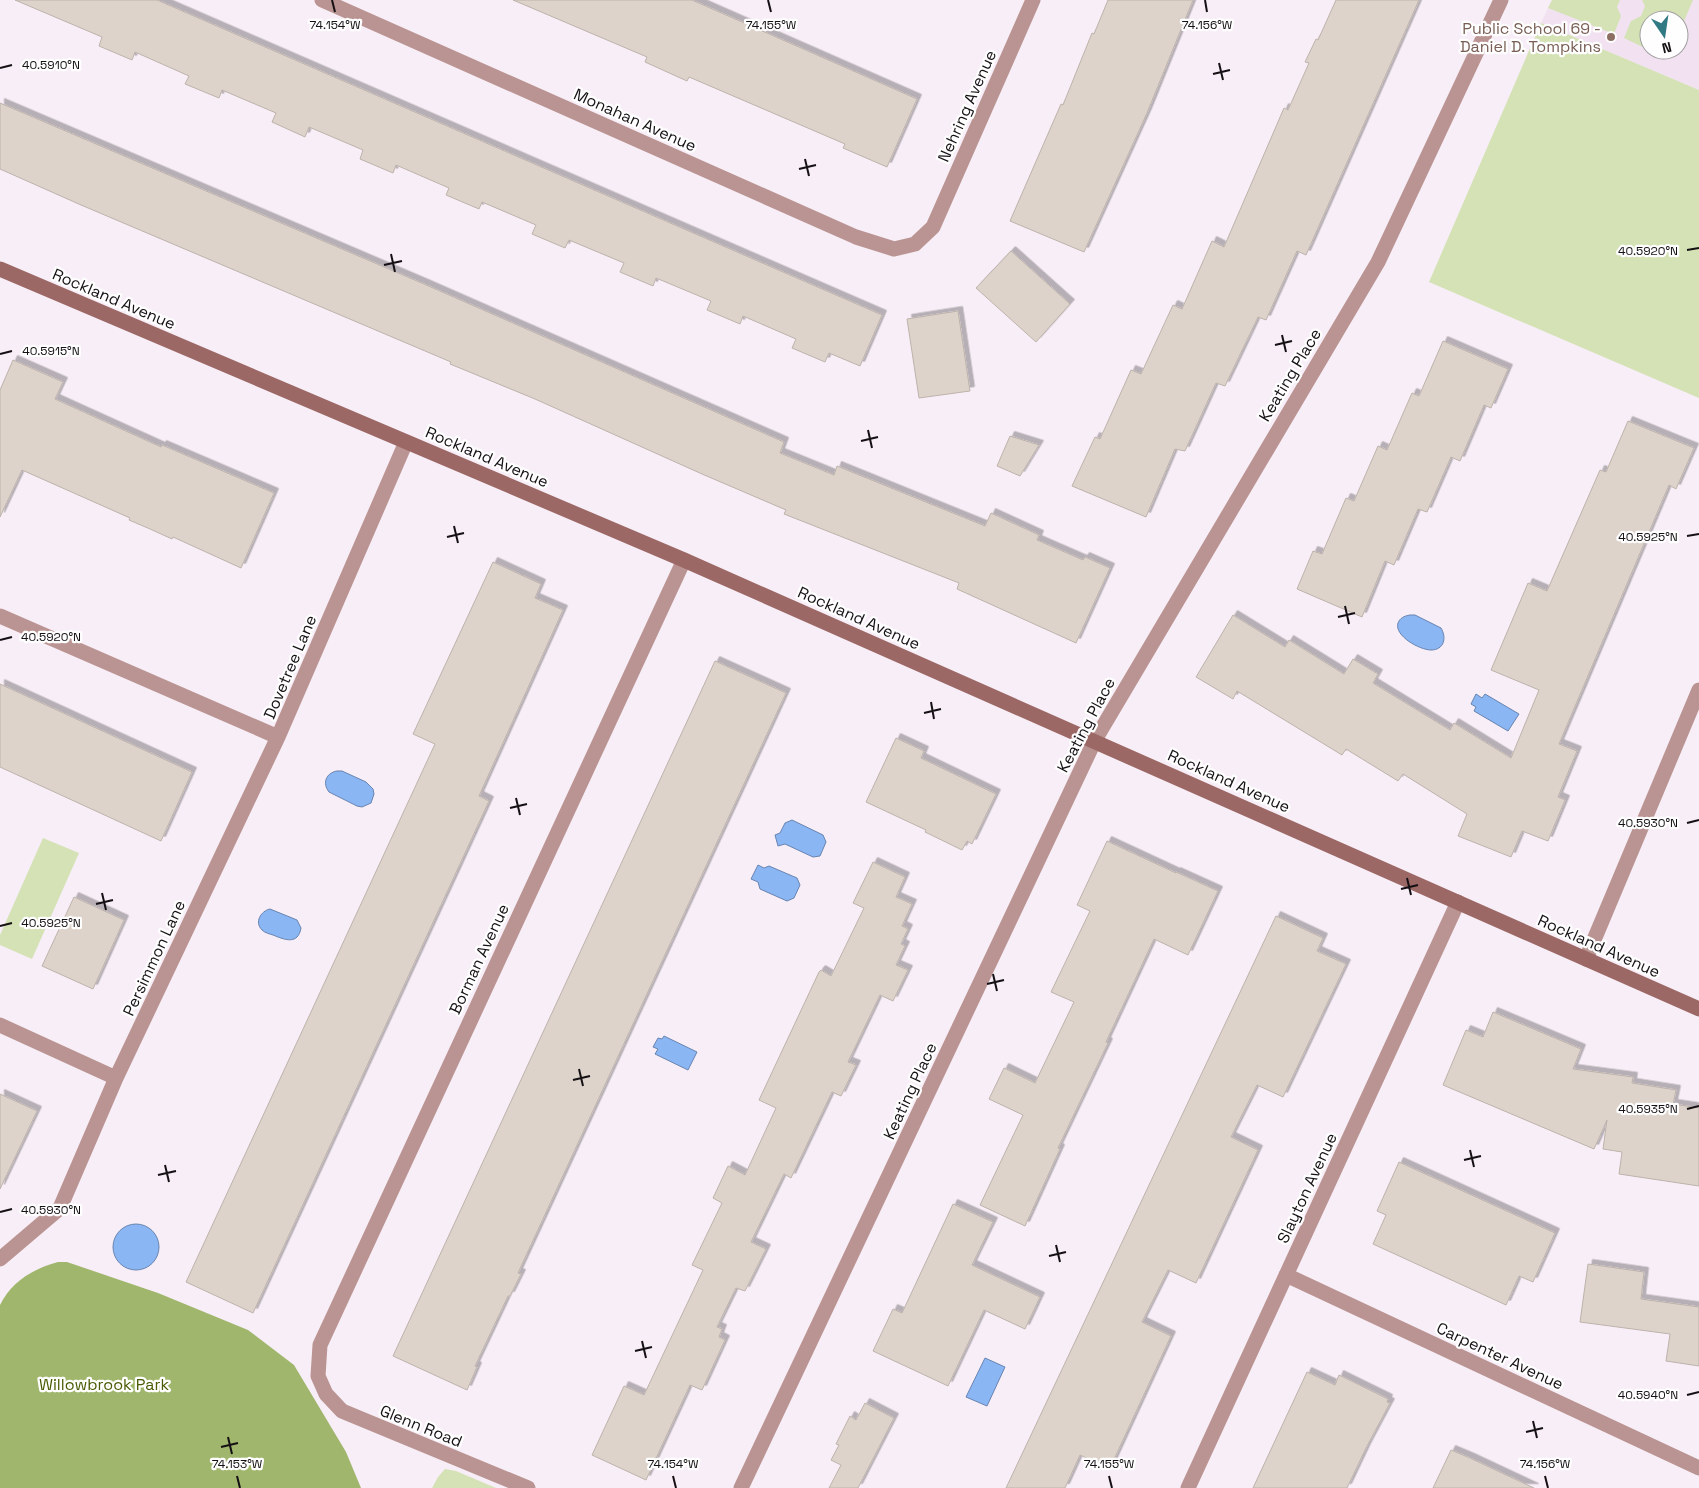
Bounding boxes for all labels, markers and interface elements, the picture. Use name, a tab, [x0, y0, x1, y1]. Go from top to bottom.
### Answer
north arrow	[1639, 10, 1689, 60]
text: 74.154°W	[310, 17, 361, 33]
text: 74.155°W	[746, 17, 797, 33]
text: 74.156°W	[1182, 17, 1233, 33]
place label: Public School 69 - Daniel D. Tompkins	[1460, 18, 1601, 57]
marker: Public School 69 - Daniel D. Tompkins	[1605, 31, 1617, 43]
text: N	[1660, 38, 1674, 57]
street label: Nehring Avenue	[933, 47, 1001, 165]
text: 40.5910°N	[22, 57, 80, 73]
street label: Monahan Avenue	[570, 84, 700, 156]
text: 40.5920°N	[1618, 243, 1678, 259]
street label: Rockland Avenue	[49, 264, 179, 334]
street label: Keating Place	[1254, 325, 1326, 425]
text: 40.5915°N	[22, 343, 80, 359]
street label: Rockland Avenue	[422, 422, 552, 492]
text: 40.5925°N	[1618, 529, 1678, 545]
street label: Rockland Avenue	[795, 582, 923, 654]
street label: Dovetree Lane	[259, 612, 321, 722]
text: 40.5920°N	[21, 629, 81, 645]
street label: Keating Place	[1052, 674, 1120, 776]
street label: Rockland Avenue	[1165, 745, 1293, 817]
text: 40.5930°N	[1618, 815, 1678, 831]
street label: Persimmon Lane	[118, 897, 190, 1019]
street label: Borman Avenue	[444, 900, 514, 1018]
street label: Rockland Avenue	[1535, 910, 1663, 982]
text: 40.5925°N	[21, 915, 81, 931]
street label: Keating Place	[878, 1039, 942, 1143]
text: 40.5935°N	[1618, 1101, 1678, 1117]
street label: Slayton Avenue	[1272, 1129, 1342, 1247]
text: 40.5930°N	[21, 1202, 81, 1218]
street label: Carpenter Avenue	[1433, 1317, 1567, 1395]
park label: Willowbrook Park	[39, 1374, 169, 1395]
text: 40.5940°N	[1618, 1387, 1678, 1403]
street label: Glenn Road	[377, 1400, 465, 1452]
text: 74.153°W	[212, 1456, 263, 1472]
text: 74.154°W	[648, 1456, 699, 1472]
text: 74.155°W	[1084, 1456, 1135, 1472]
text: 74.156°W	[1520, 1456, 1571, 1472]

